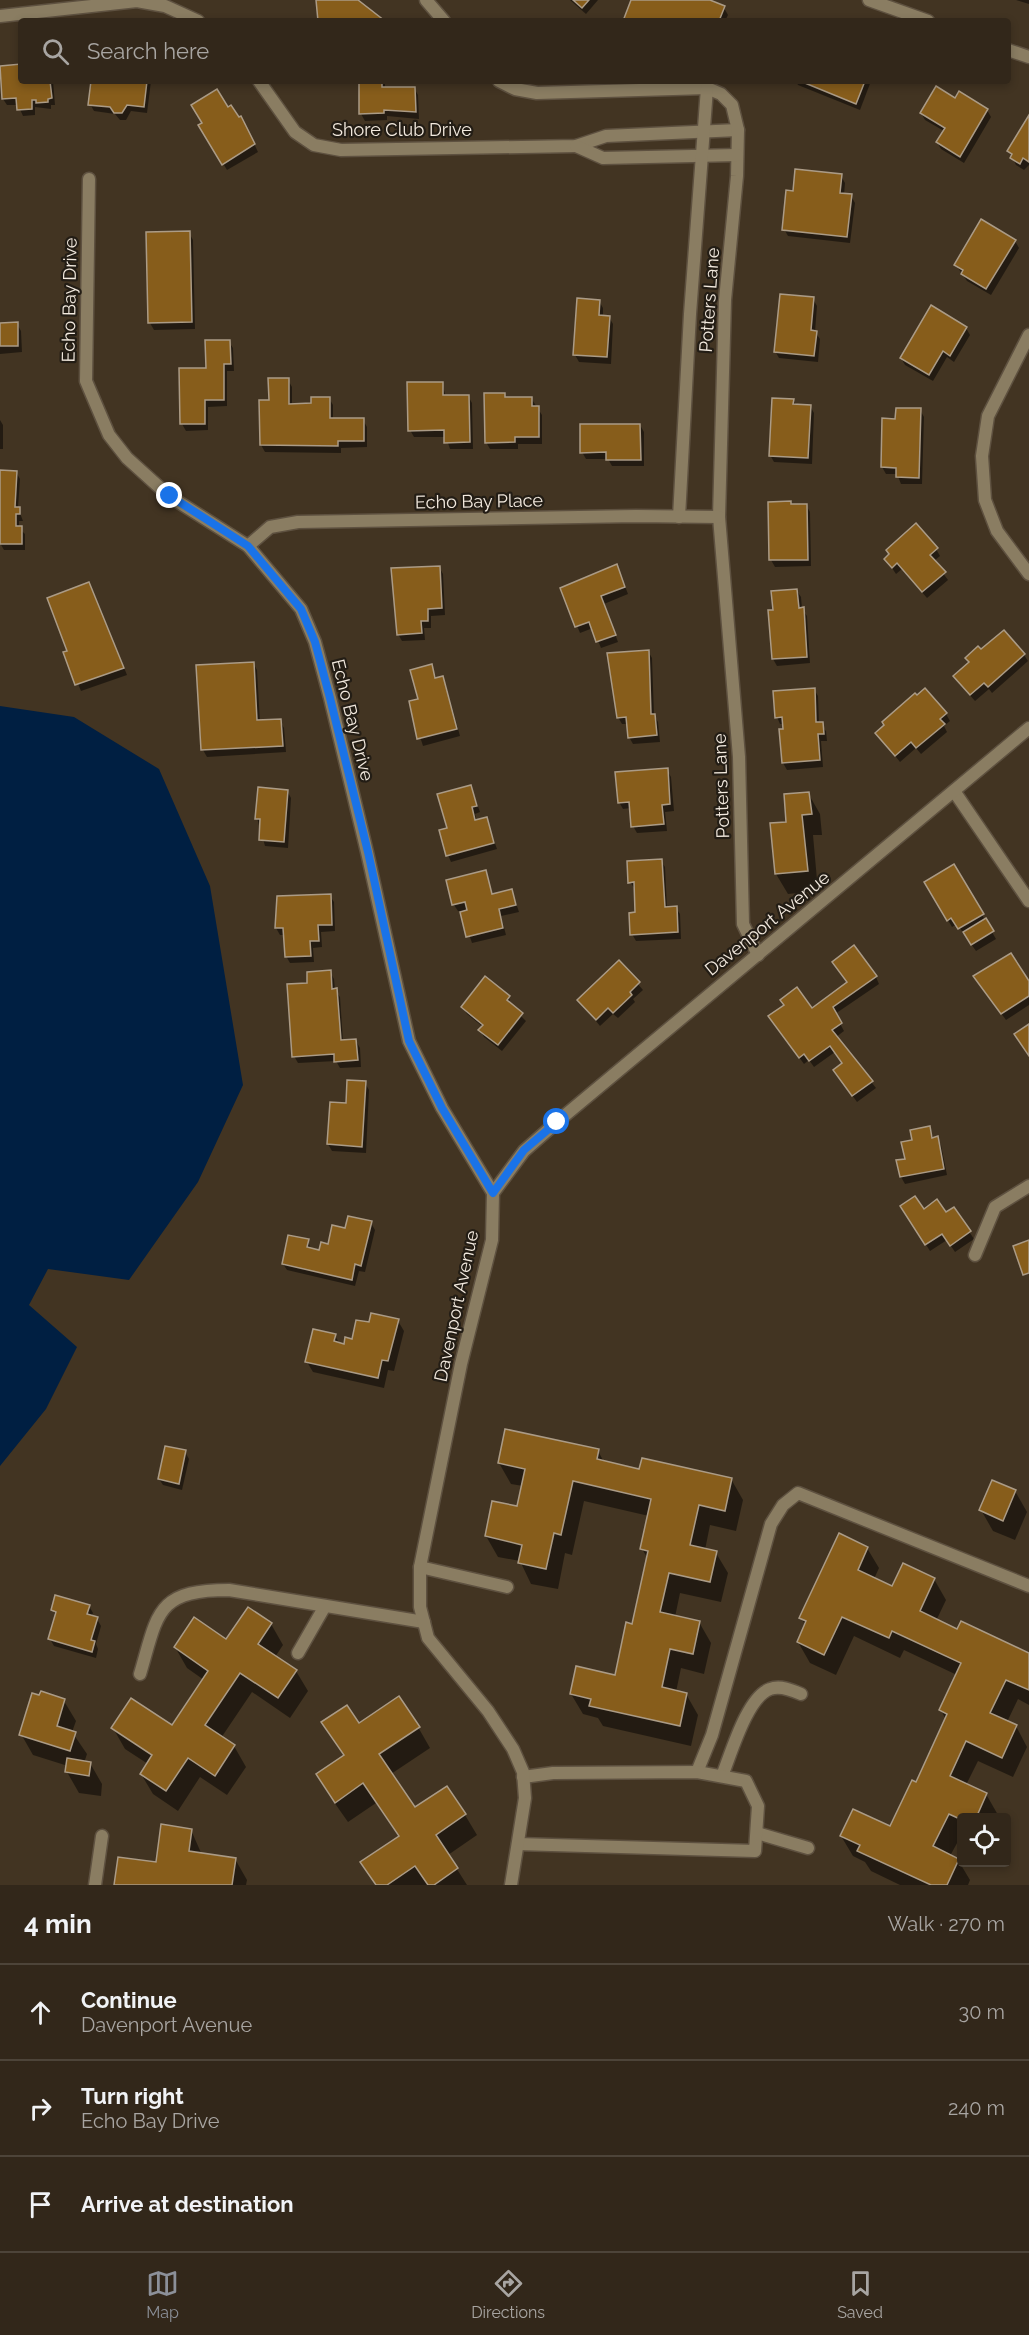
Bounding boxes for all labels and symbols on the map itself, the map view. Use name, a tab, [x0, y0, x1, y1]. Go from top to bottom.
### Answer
street label: Shore Club Drive	[332, 119, 472, 140]
street label: Echo Bay Drive	[57, 237, 81, 363]
street label: Potters Lane	[695, 246, 723, 353]
route end	[156, 482, 182, 508]
street label: Echo Bay Place	[415, 489, 544, 513]
street label: Echo Bay Drive	[328, 657, 378, 783]
street label: Potters Lane	[709, 733, 733, 839]
street label: Davenport Avenue	[701, 866, 834, 980]
route start	[543, 1108, 569, 1134]
street label: Davenport Avenue	[430, 1228, 482, 1384]

